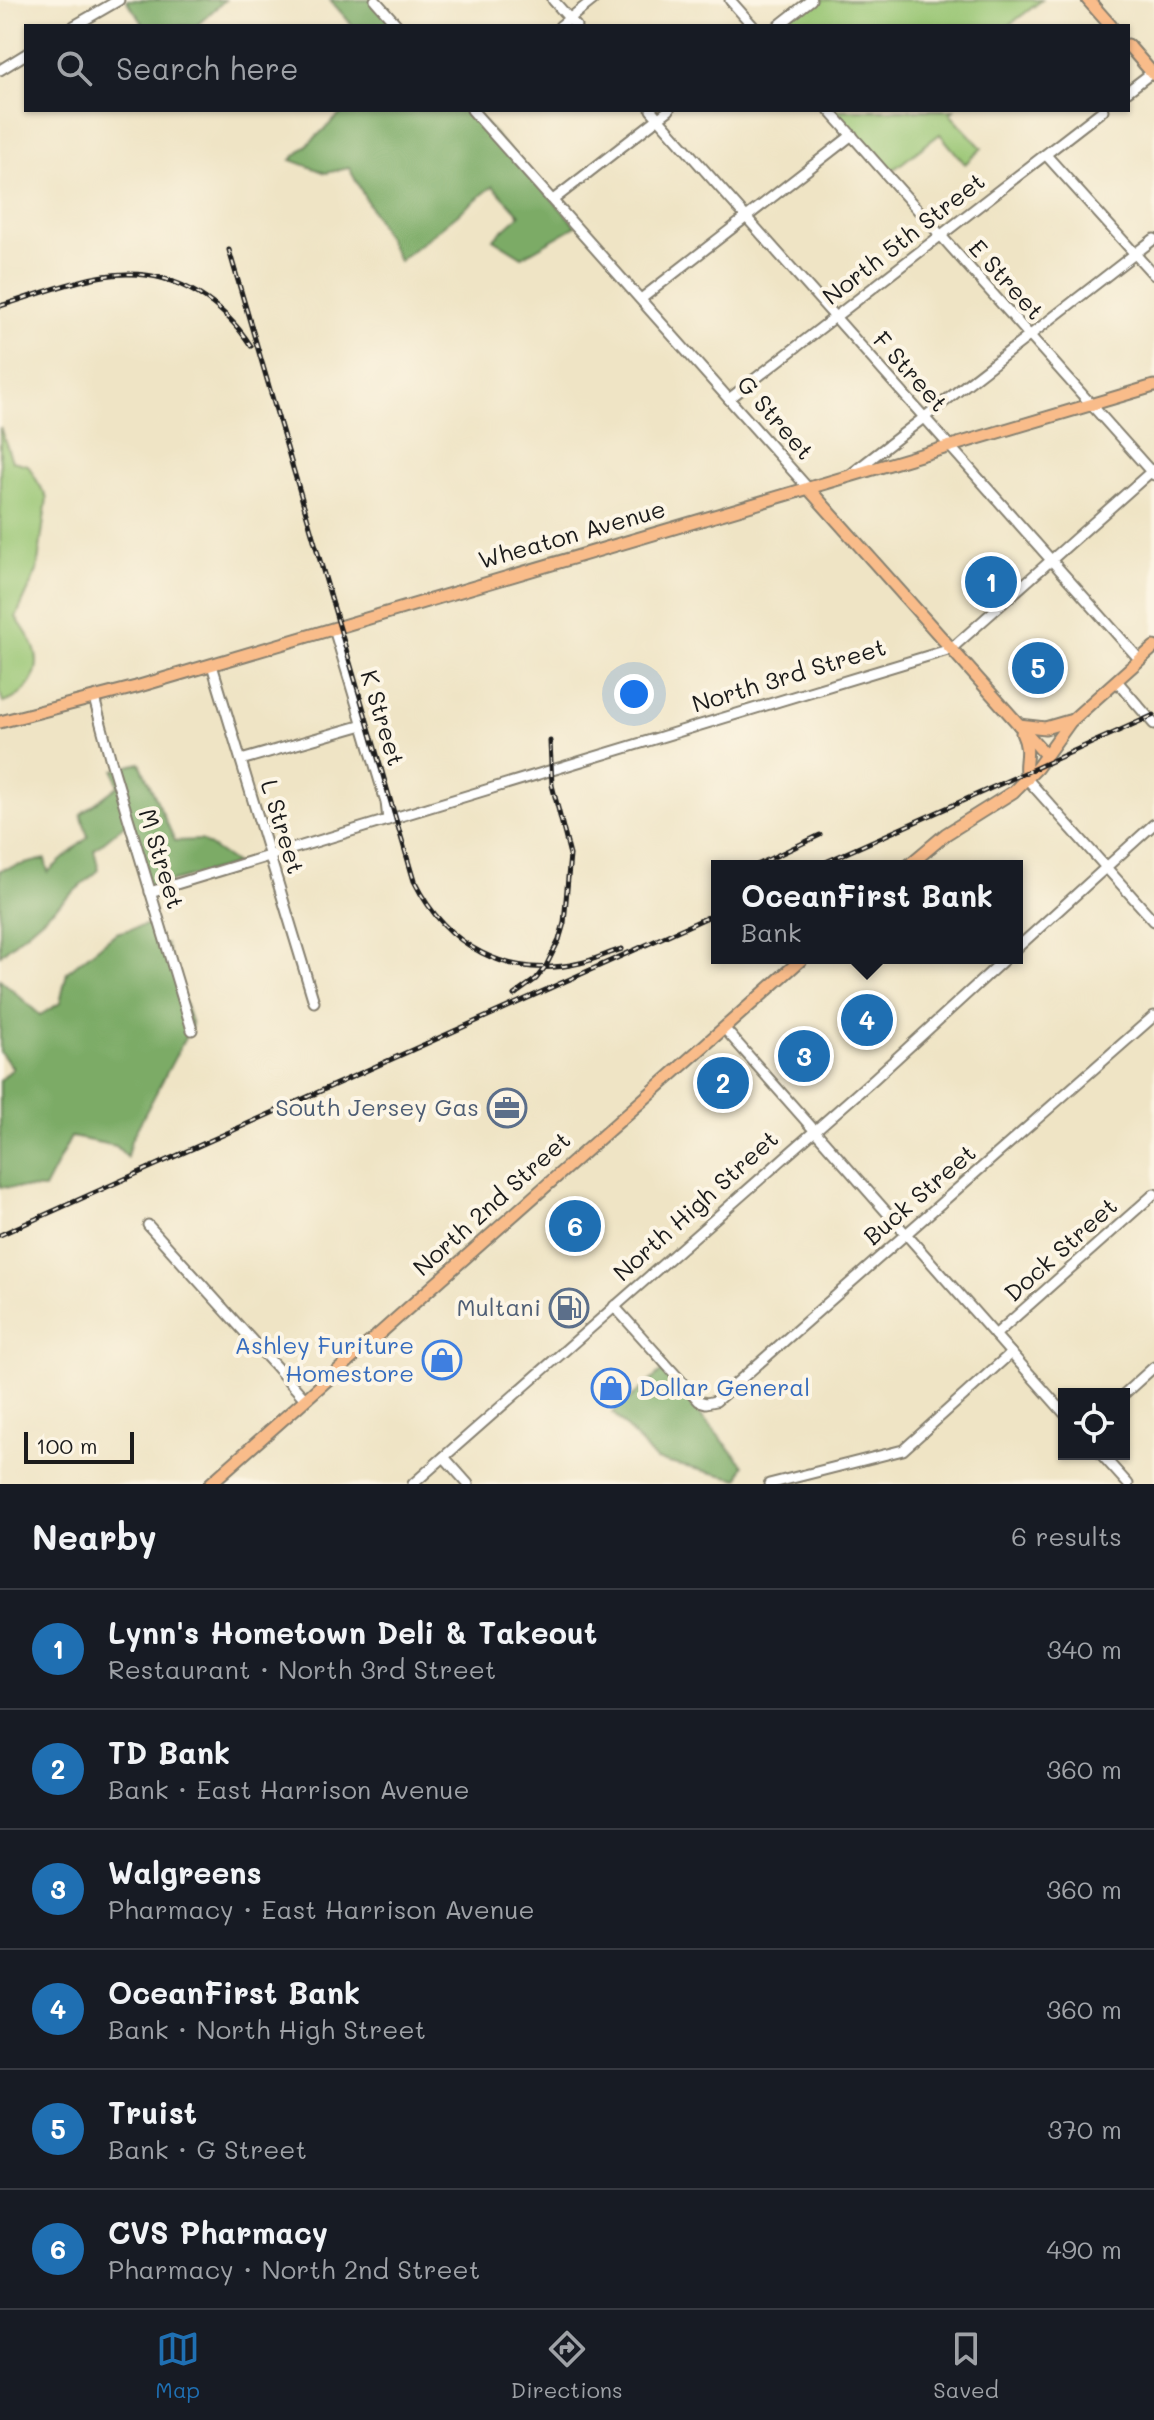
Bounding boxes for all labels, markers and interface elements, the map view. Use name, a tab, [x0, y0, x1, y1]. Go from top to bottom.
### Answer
search box	[24, 24, 1130, 112]
icon: search	[52, 46, 96, 90]
text: Search here	[116, 48, 299, 88]
street label: North 5th Street	[816, 165, 991, 311]
street label: E Street	[963, 232, 1051, 326]
street label: F Street	[867, 324, 955, 418]
street label: G Street	[731, 368, 821, 466]
street label: Wheaton Avenue	[474, 492, 669, 575]
pin: 1	[965, 552, 1017, 612]
street label: North 3rd Street	[688, 630, 889, 719]
pin: 5	[1012, 638, 1064, 698]
street label: K Street	[354, 666, 413, 769]
your location	[614, 674, 654, 714]
street label: L Street	[254, 776, 312, 877]
street label: M Street	[133, 805, 192, 912]
popup	[711, 860, 1023, 964]
text: OceanFirst Bank	[741, 875, 993, 915]
text: Bank	[741, 915, 802, 949]
pin: 4	[841, 990, 893, 1050]
pin: 3	[778, 1026, 830, 1086]
pin: 2	[697, 1053, 749, 1113]
office icon: South Jersey Gas	[486, 1087, 528, 1129]
place label: South Jersey Gas	[275, 1091, 479, 1122]
street label: North High Street	[606, 1123, 784, 1287]
street label: North 2nd Street	[406, 1124, 576, 1282]
street label: Buck Street	[856, 1137, 982, 1251]
street label: Dock Street	[997, 1190, 1123, 1308]
pin: 6	[549, 1196, 601, 1256]
fuel station icon: Multani	[548, 1287, 590, 1329]
place label: Multani	[457, 1291, 541, 1322]
place label: Ashley Furiture Homestore	[235, 1329, 414, 1388]
shop icon: Ashley Furiture Homestore	[421, 1339, 463, 1381]
shop icon: Dollar General	[590, 1367, 632, 1409]
place label: Dollar General	[639, 1371, 810, 1402]
map controls	[1058, 1388, 1130, 1460]
button: locate	[1058, 1388, 1130, 1460]
scale bar	[24, 1428, 134, 1464]
text: 100 m	[36, 1431, 98, 1460]
text: Nearby	[32, 1514, 157, 1559]
text: 6 results	[1011, 1519, 1122, 1553]
text: Lynn's Hometown Deli & Takeout	[108, 1612, 597, 1652]
text: 1	[52, 1632, 64, 1666]
text: 340 m	[1046, 1632, 1122, 1666]
text: Restaurant · North 3rd Street	[108, 1652, 496, 1686]
text: TD Bank	[108, 1732, 230, 1772]
text: 2	[51, 1752, 65, 1786]
text: 360 m	[1046, 1752, 1122, 1786]
text: Bank · East Harrison Avenue	[108, 1772, 470, 1806]
text: Walgreens	[108, 1852, 262, 1892]
text: 3	[50, 1872, 66, 1906]
text: 360 m	[1046, 1872, 1122, 1906]
text: Pharmacy · East Harrison Avenue	[108, 1892, 535, 1926]
text: OceanFirst Bank	[108, 1972, 360, 2012]
text: 4	[50, 1992, 66, 2026]
text: 360 m	[1046, 1992, 1122, 2026]
text: Bank · North High Street	[108, 2012, 426, 2046]
text: Truist	[108, 2092, 197, 2132]
text: 5	[50, 2112, 66, 2146]
text: 370 m	[1047, 2112, 1122, 2146]
text: Bank · G Street	[108, 2132, 307, 2166]
text: CVS Pharmacy	[108, 2212, 328, 2252]
text: 6	[50, 2232, 66, 2266]
text: 490 m	[1046, 2232, 1122, 2266]
text: Pharmacy · North 2nd Street	[108, 2252, 480, 2286]
tab: Map	[155, 2327, 200, 2404]
tab: Directions	[511, 2327, 623, 2404]
tab: Saved	[933, 2327, 999, 2404]

